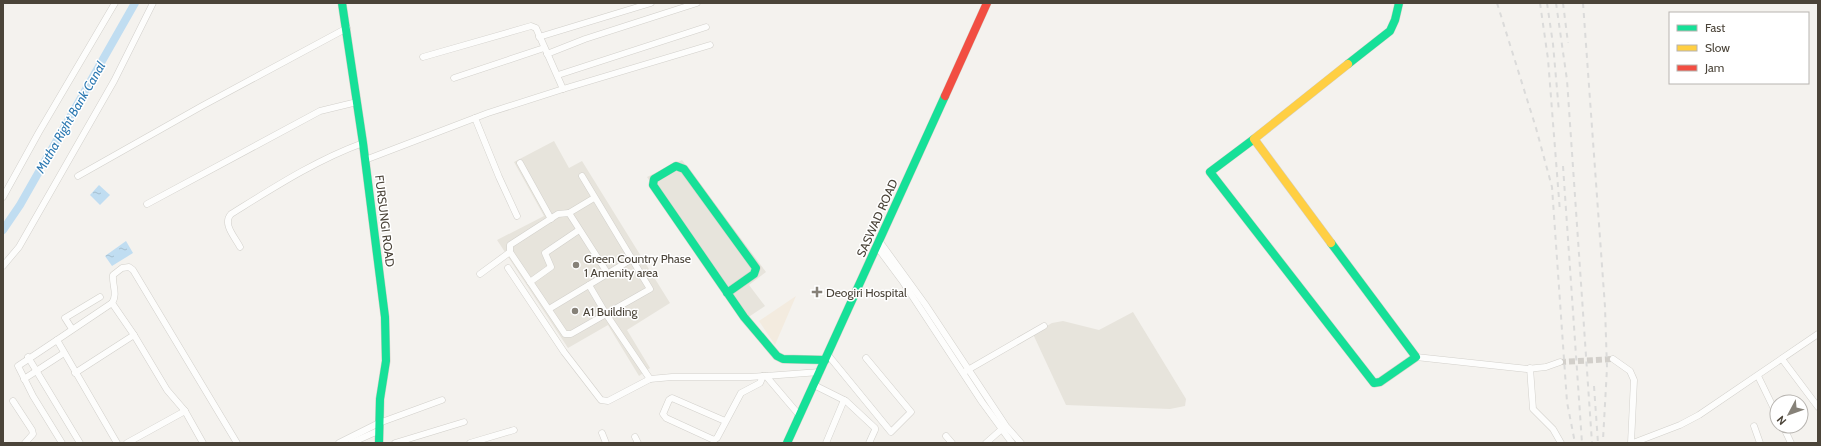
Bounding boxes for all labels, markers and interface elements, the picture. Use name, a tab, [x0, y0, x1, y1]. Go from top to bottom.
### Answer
legend	[1669, 12, 1809, 84]
text: Fast	[1705, 20, 1725, 35]
text: Slow	[1705, 40, 1730, 55]
water label: Mutha Right Bank Canal	[31, 59, 108, 176]
text: Jam	[1704, 60, 1724, 75]
street label: FURSUNGI ROAD	[372, 174, 398, 268]
street label: SASWAD ROAD	[853, 177, 901, 259]
place label: Green Country Phase 1 Amenity area	[584, 251, 691, 280]
marker: Green Country Phase 1 Amenity area	[571, 260, 581, 270]
place label: Deogiri Hospital	[826, 285, 907, 300]
marker: Deogiri Hospital	[811, 286, 823, 298]
place label: A1 Building	[583, 304, 638, 319]
marker: A1 Building	[570, 306, 580, 316]
north arrow	[1769, 394, 1809, 434]
text: N	[1774, 413, 1789, 428]

